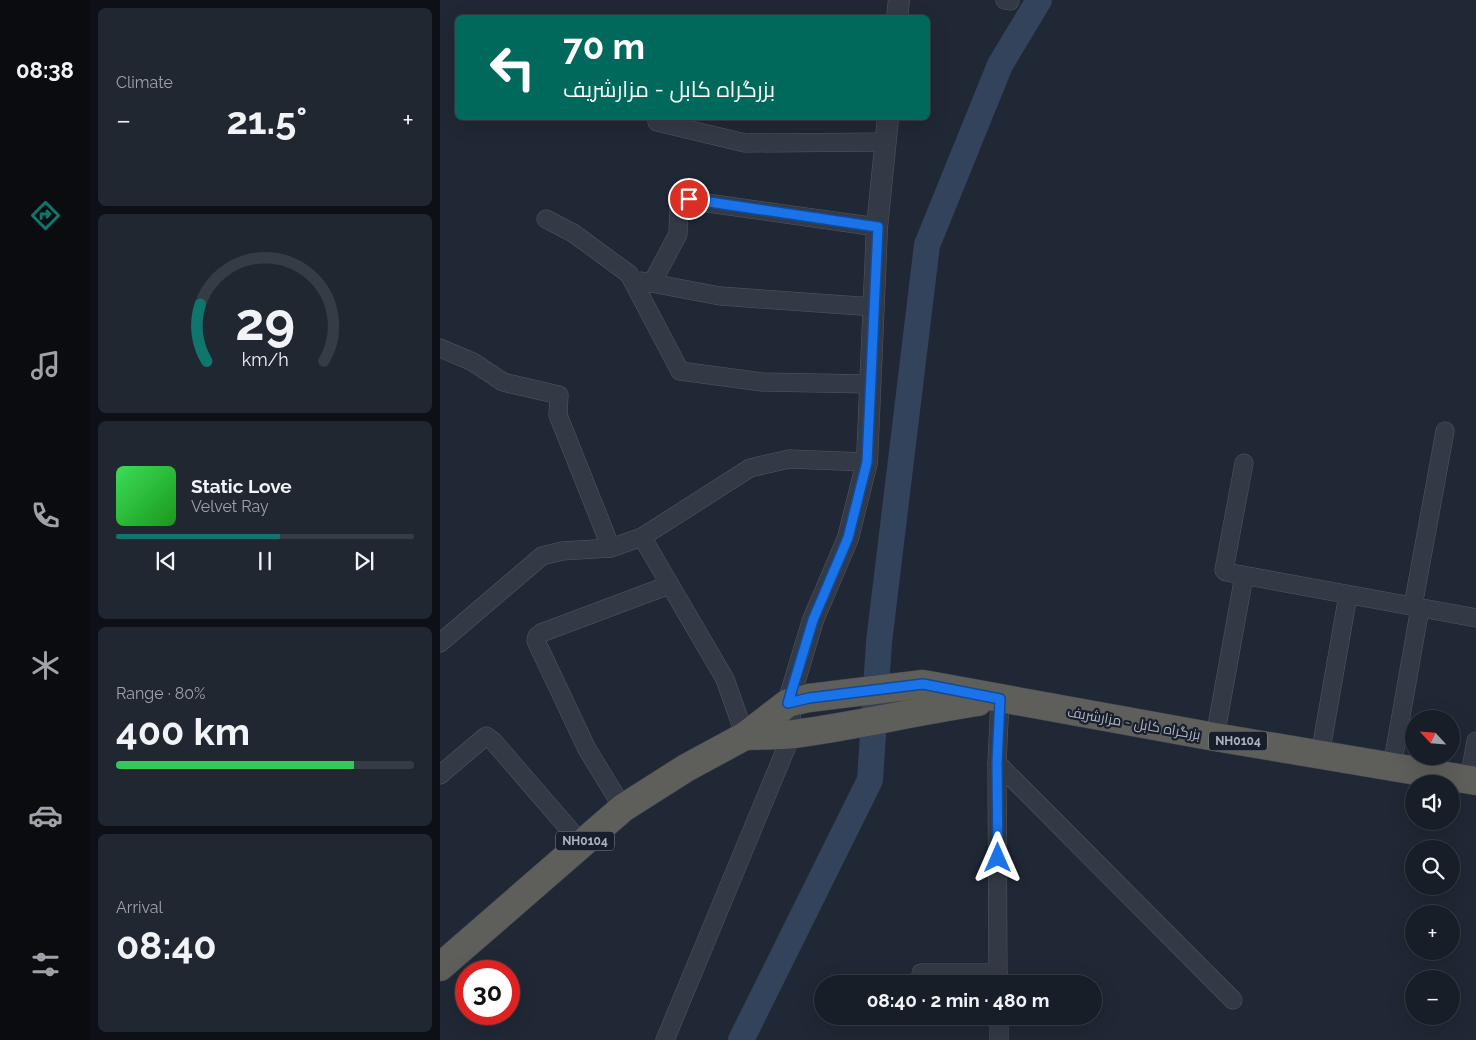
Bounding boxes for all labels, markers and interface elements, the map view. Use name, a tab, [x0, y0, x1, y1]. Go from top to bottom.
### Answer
text: 70 m	[563, 26, 645, 67]
icon: left	[480, 35, 545, 100]
text: 08:38	[16, 57, 74, 83]
text: Climate	[116, 73, 173, 92]
text: بزرگراه کابل - مزارشریف	[563, 76, 775, 102]
text: 21.5°	[226, 98, 307, 143]
text: −	[116, 104, 131, 137]
text: +	[402, 104, 414, 137]
pin	[668, 178, 710, 220]
icon: arrive	[675, 185, 703, 213]
icon: directions	[28, 198, 63, 233]
text: 29	[235, 291, 295, 352]
icon: music	[28, 348, 63, 383]
text: km/h	[241, 349, 289, 370]
text: Static Love	[191, 475, 292, 497]
text: Velvet Ray	[191, 497, 269, 516]
icon: phone	[28, 498, 63, 533]
icon: previous	[152, 547, 180, 575]
icon: pause	[251, 547, 279, 575]
icon: next	[350, 547, 378, 575]
icon: climate	[28, 648, 63, 683]
text: Range · 80%	[116, 684, 206, 703]
street label: بزرگراه کابل - مزارشریف	[1066, 703, 1202, 743]
text: 400 km	[116, 709, 250, 754]
north arrow	[1405, 710, 1460, 765]
map controls	[1405, 710, 1460, 1025]
road number: NH0104	[1209, 731, 1267, 750]
button: sound	[1405, 775, 1460, 830]
icon: car	[28, 798, 63, 833]
road number: NH0104	[556, 831, 614, 850]
position arrow	[971, 831, 1023, 883]
button: search	[1405, 840, 1460, 895]
text: Arrival	[116, 898, 163, 917]
button: +	[1405, 905, 1460, 960]
text: 08:40	[116, 923, 217, 968]
icon: filters	[28, 947, 63, 982]
speed limit sign: 30	[455, 960, 520, 1025]
button: −	[1405, 970, 1460, 1025]
text: 08:40 · 2 min · 480 m	[867, 989, 1049, 1011]

